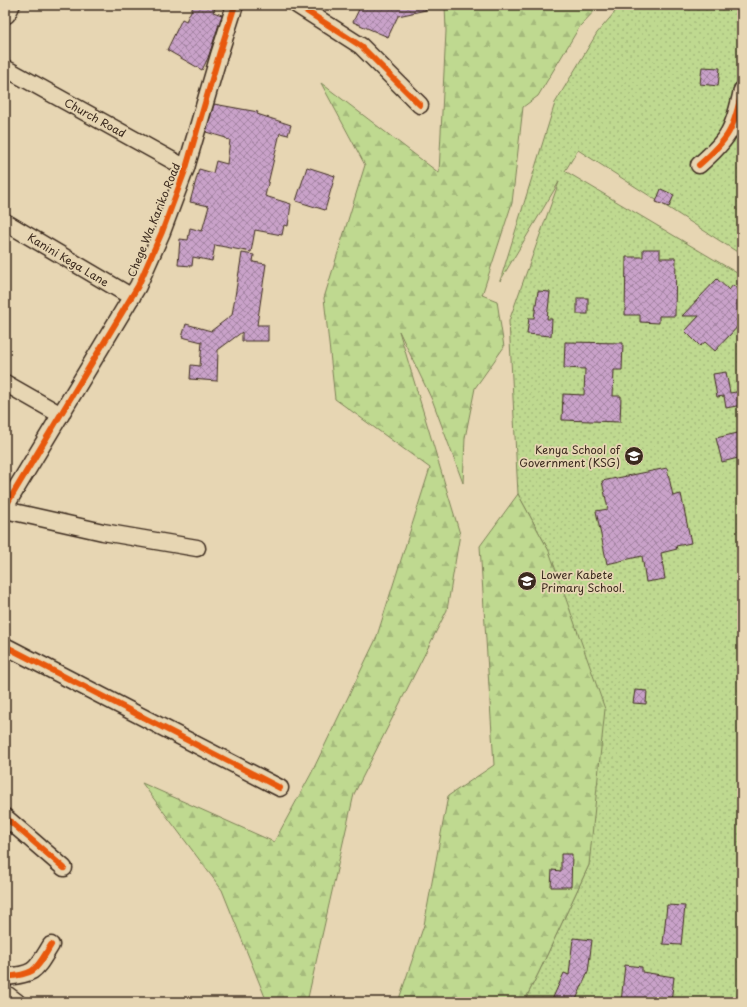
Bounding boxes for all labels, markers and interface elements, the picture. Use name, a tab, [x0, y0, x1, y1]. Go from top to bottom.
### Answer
street label: Church Road	[61, 94, 129, 141]
street label: Chege Wa Kariko Road	[123, 160, 184, 280]
street label: Kanini Kega Lane	[24, 229, 112, 291]
place label: Kenya School of Government (KSG)	[519, 441, 622, 471]
school or university icon: Kenya School of Government (KSG)	[623, 445, 645, 467]
place label: Lower Kabete Primary School.	[541, 566, 625, 596]
school or university icon: Lower Kabete Primary School.	[516, 570, 538, 592]

